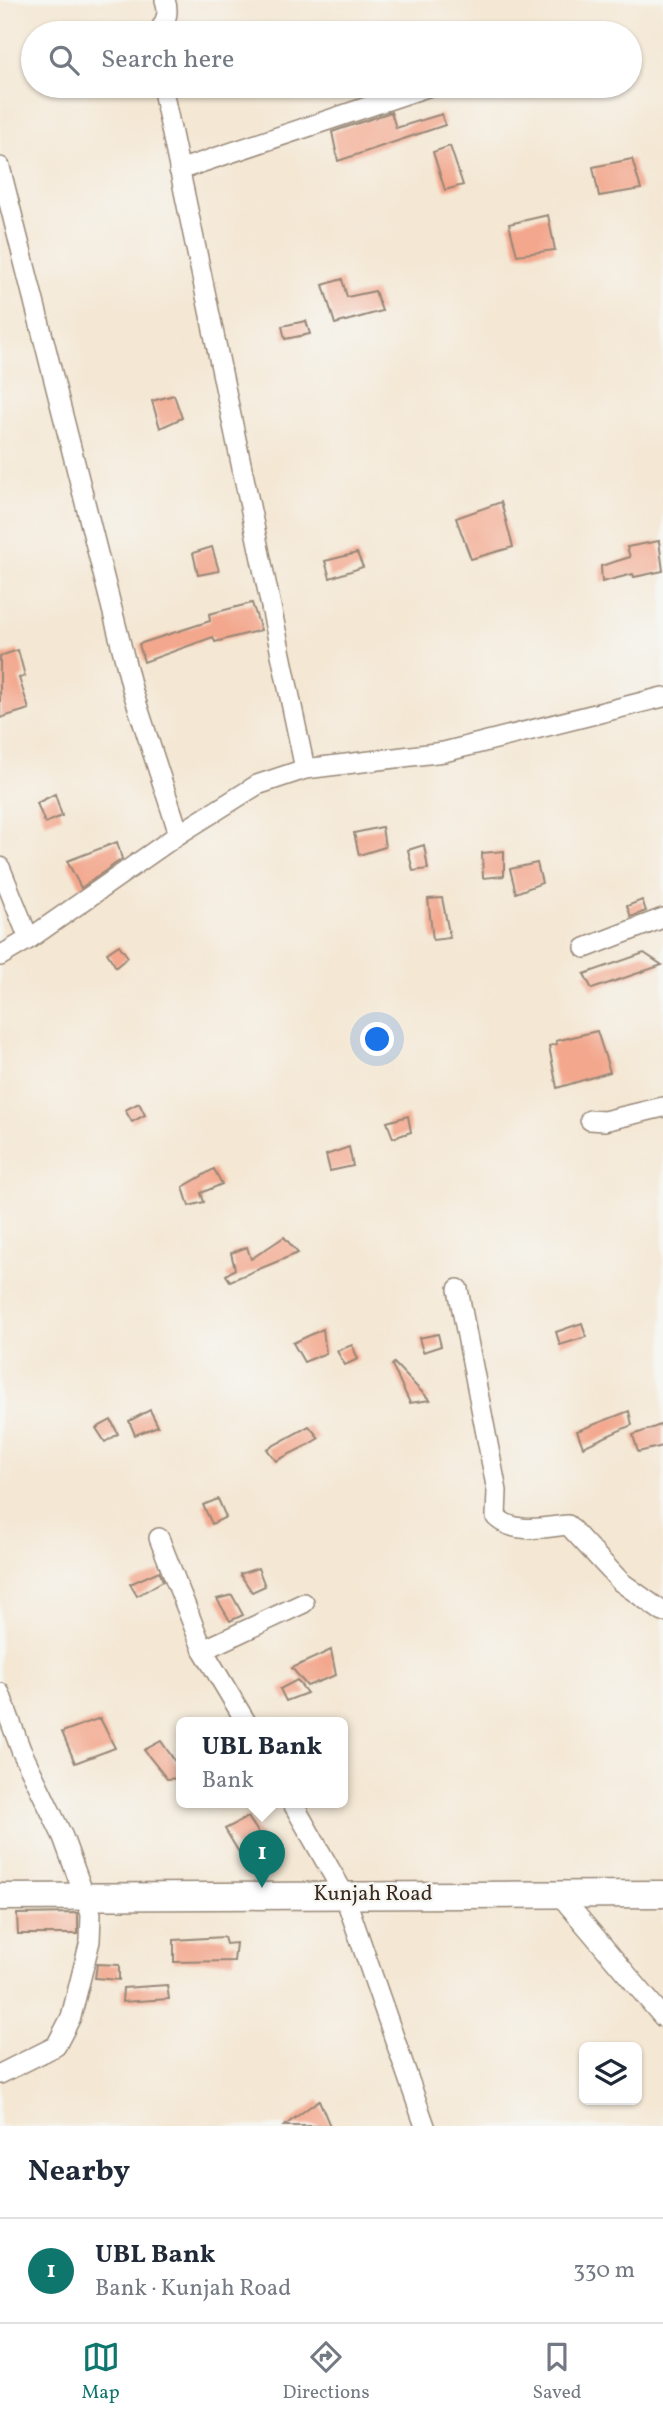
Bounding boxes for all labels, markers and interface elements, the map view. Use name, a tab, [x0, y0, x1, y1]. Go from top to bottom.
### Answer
search box	[21, 21, 642, 98]
icon: search	[45, 41, 83, 79]
text: Search here	[101, 42, 234, 78]
your location	[360, 1022, 394, 1056]
popup	[176, 1717, 348, 1808]
text: UBL Bank	[202, 1729, 322, 1765]
text: Bank	[202, 1765, 254, 1797]
pin: 1	[239, 1830, 285, 1888]
street label: Kunjah Road	[313, 1880, 433, 1909]
map controls	[579, 2042, 642, 2105]
button: layers	[579, 2042, 642, 2105]
text: Nearby	[28, 2151, 130, 2193]
text: UBL Bank	[95, 2237, 216, 2273]
text: 1	[46, 2255, 56, 2287]
text: 330 m	[573, 2255, 635, 2287]
text: Bank · Kunjah Road	[95, 2273, 291, 2305]
tab: Map	[81, 2338, 120, 2406]
tab: Directions	[283, 2338, 370, 2406]
tab: Saved	[533, 2338, 581, 2406]

